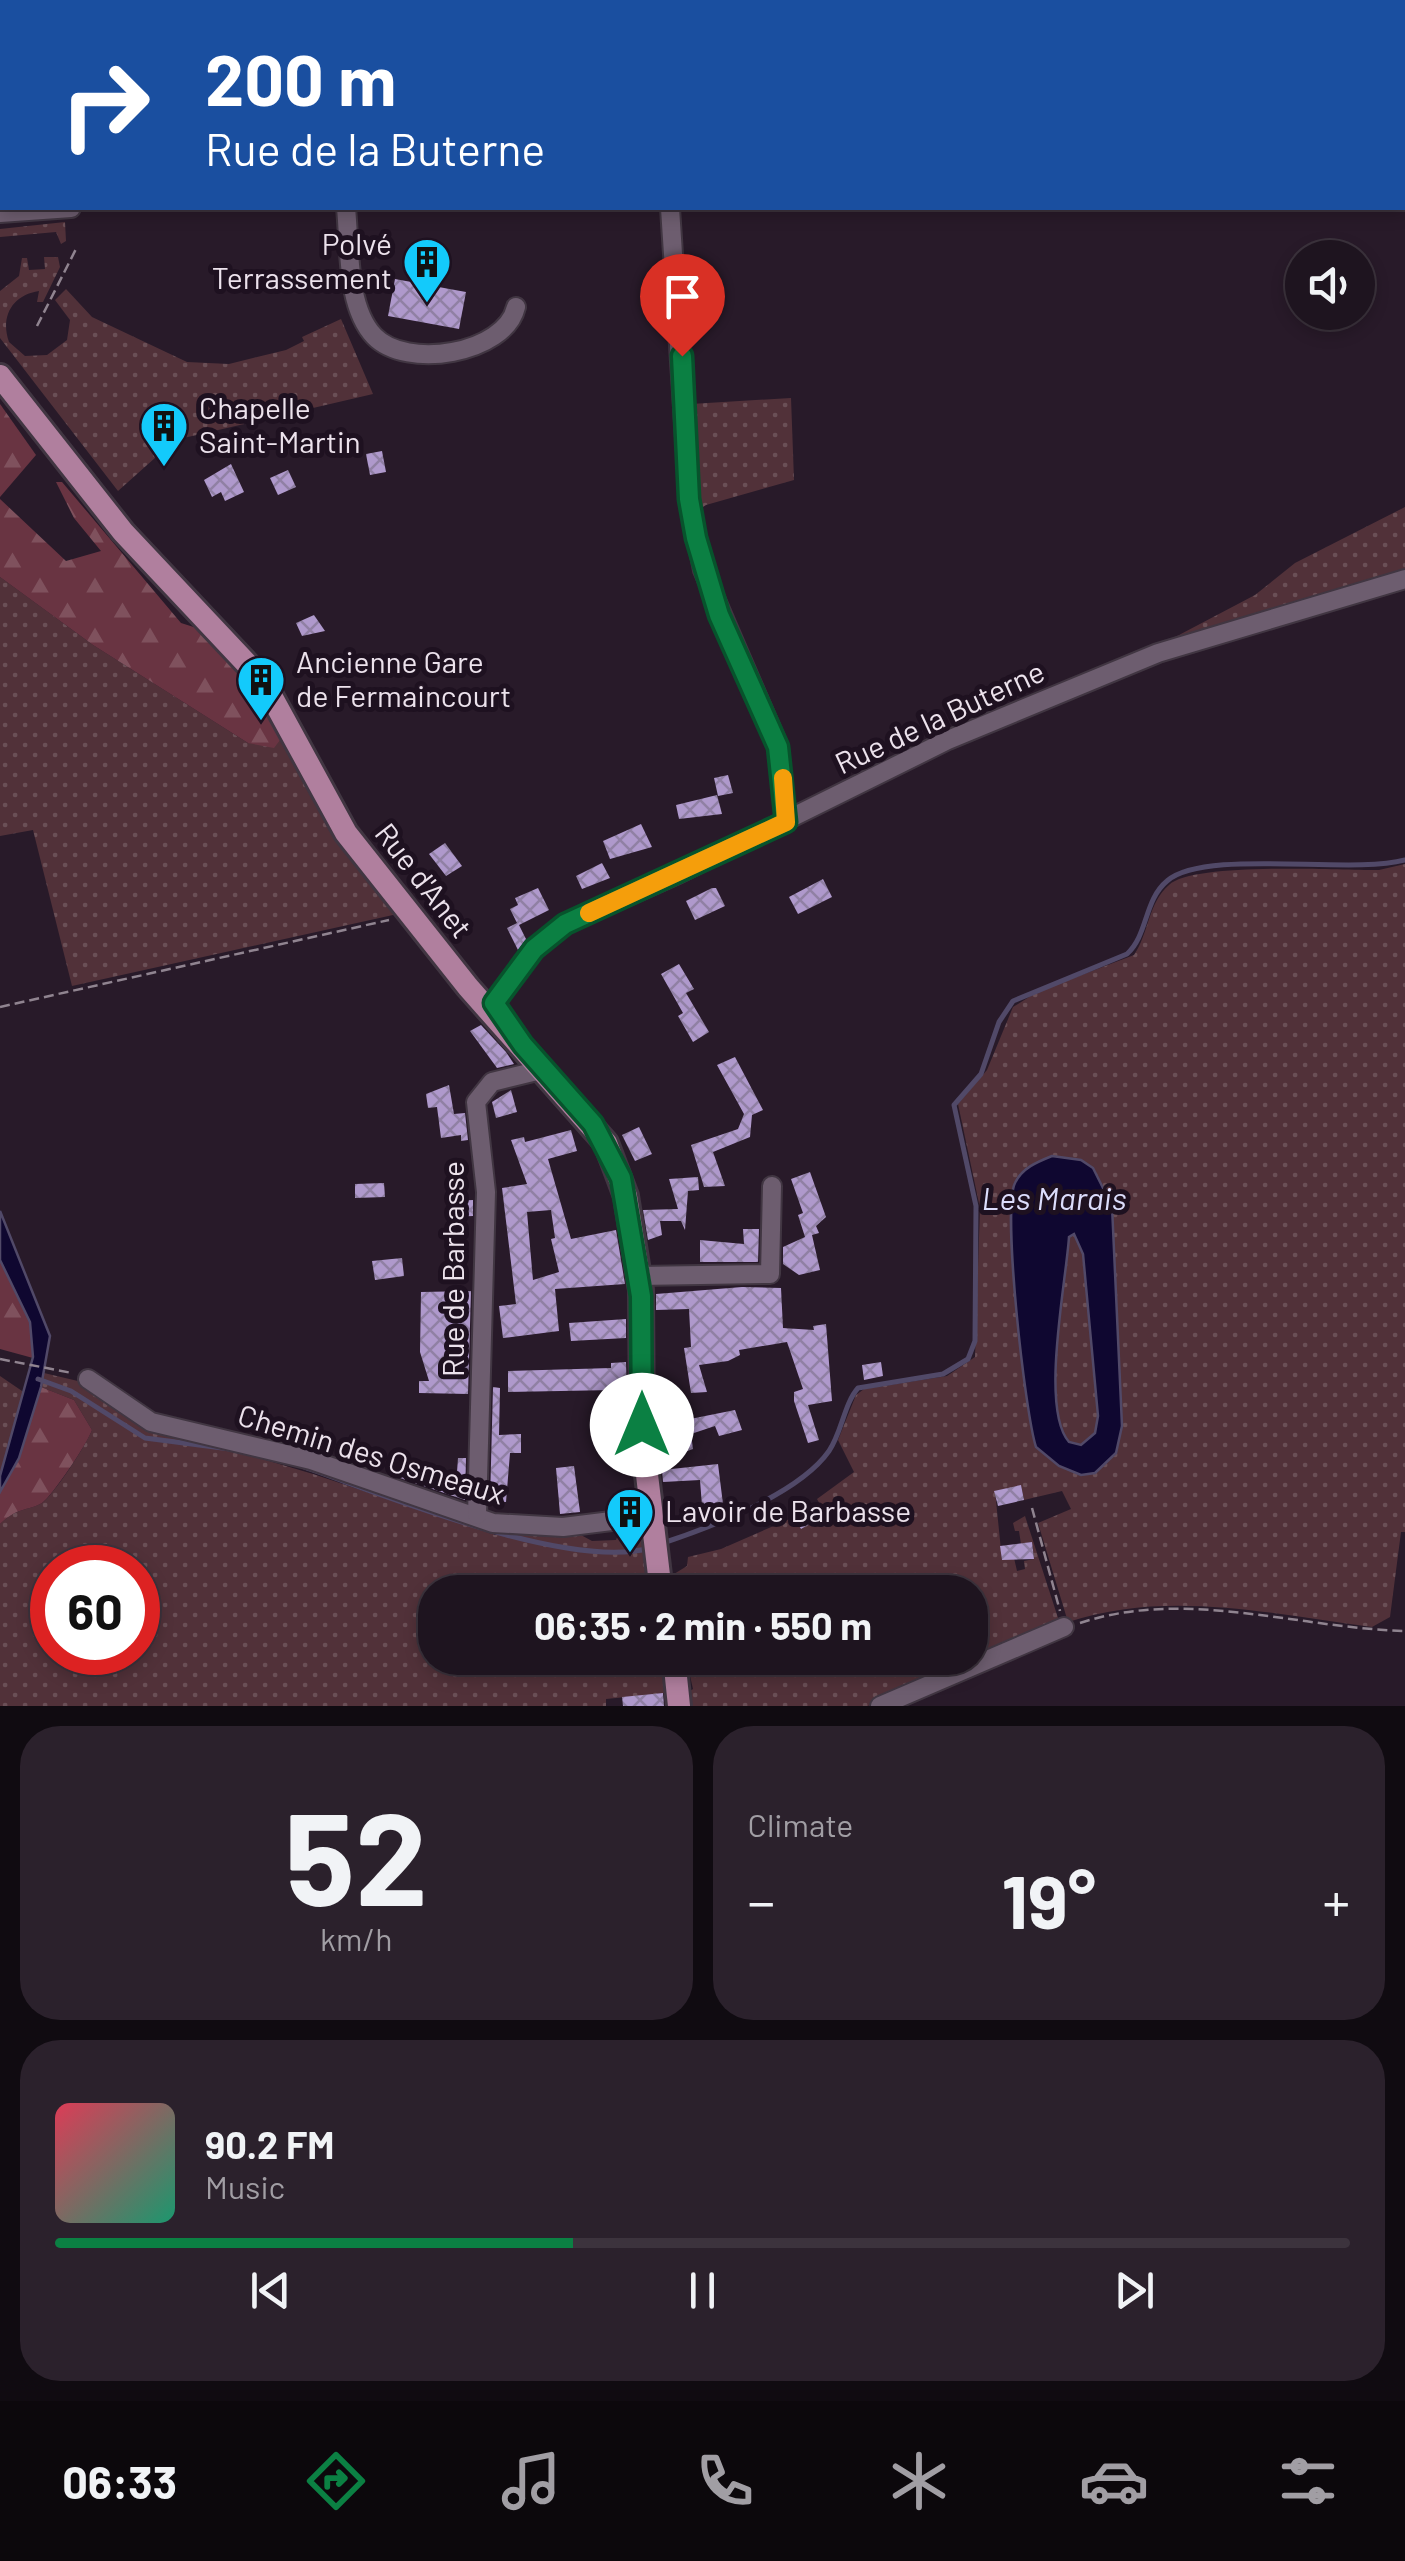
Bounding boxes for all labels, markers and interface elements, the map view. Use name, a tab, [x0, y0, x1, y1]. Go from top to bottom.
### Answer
text: 200 m	[205, 36, 396, 120]
icon: right	[40, 40, 170, 170]
text: Rue de la Buterne	[205, 121, 545, 175]
place label: Polvé Terrassement	[212, 225, 392, 295]
building icon: Polvé Terrassement	[401, 236, 453, 304]
map controls	[1285, 240, 1375, 330]
button: sound	[1285, 240, 1375, 330]
pin	[640, 254, 725, 357]
icon: arrive	[655, 269, 710, 324]
place label: Chapelle Saint-Martin	[199, 389, 361, 459]
building icon: Chapelle Saint-Martin	[138, 400, 190, 468]
place label: Ancienne Gare de Fermaincourt	[296, 643, 511, 713]
street label: Rue de la Buterne	[829, 652, 1050, 780]
building icon: Ancienne Gare de Fermaincourt	[235, 654, 287, 722]
street label: Rue d'Anet	[369, 815, 481, 944]
street label: Rue de Barbasse	[434, 1161, 470, 1377]
water label: Les Marais	[982, 1178, 1126, 1216]
position arrow	[590, 1373, 694, 1477]
street label: Chemin des Osmeaux	[234, 1395, 509, 1511]
building icon: Lavoir de Barbasse	[604, 1486, 656, 1554]
place label: Lavoir de Barbasse	[665, 1492, 911, 1528]
speed limit sign: 60	[30, 1545, 160, 1675]
text: 06:35 · 2 min · 550 m	[534, 1602, 872, 1648]
text: 52	[285, 1776, 428, 1932]
text: Climate	[748, 1805, 853, 1843]
text: 19°	[1001, 1854, 1096, 1944]
text: −	[748, 1867, 775, 1933]
text: +	[1322, 1867, 1350, 1933]
text: km/h	[320, 1919, 392, 1957]
text: 90.2 FM	[205, 2121, 334, 2167]
text: Music	[205, 2167, 285, 2205]
icon: previous	[243, 2263, 298, 2318]
icon: pause	[675, 2263, 730, 2318]
icon: next	[1107, 2263, 1162, 2318]
icon: directions	[301, 2446, 371, 2516]
icon: music	[496, 2446, 566, 2516]
icon: phone	[690, 2446, 760, 2516]
icon: climate	[884, 2446, 954, 2516]
icon: car	[1079, 2446, 1149, 2516]
icon: filters	[1273, 2446, 1343, 2516]
text: 06:33	[62, 2454, 177, 2508]

